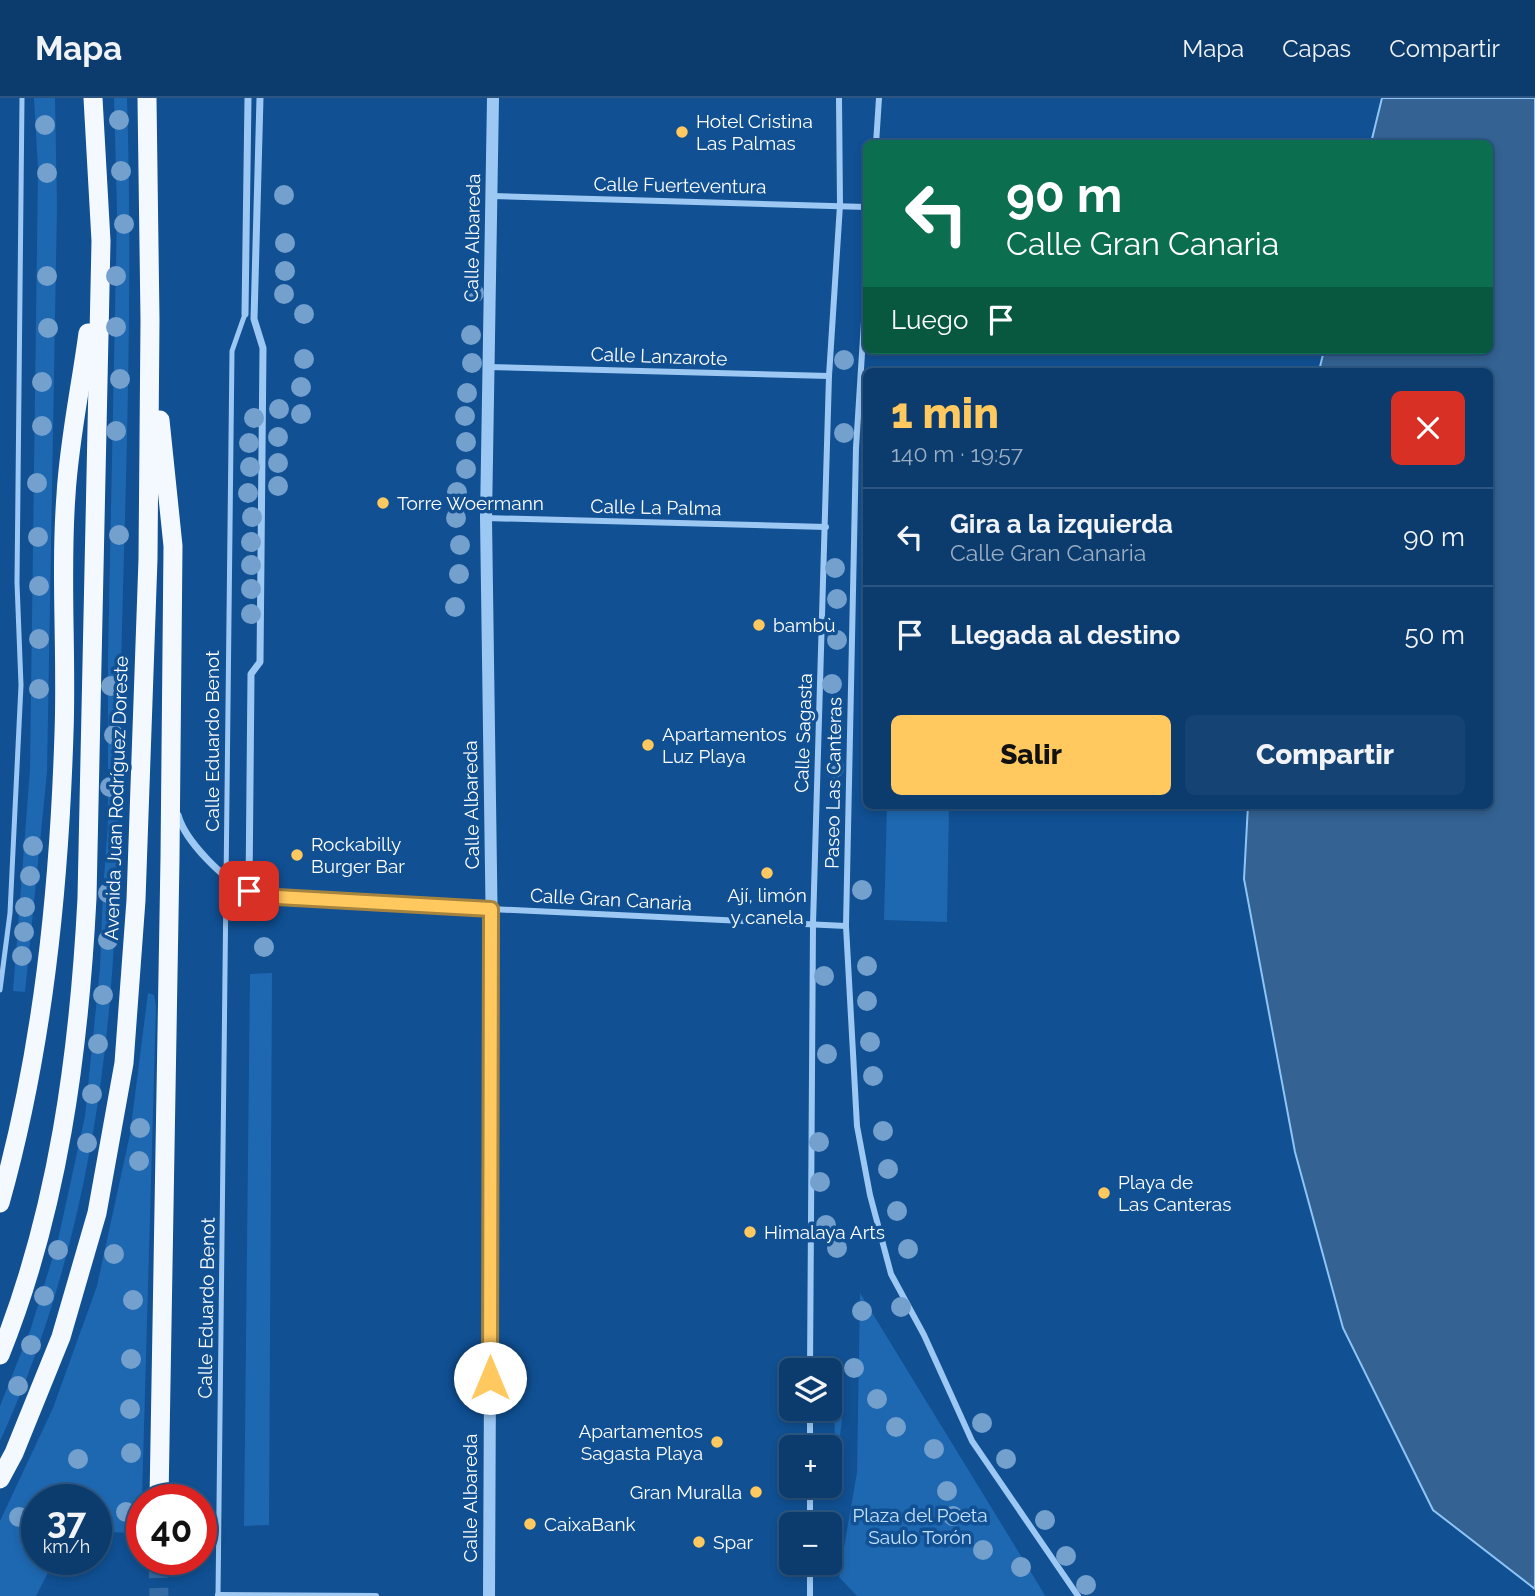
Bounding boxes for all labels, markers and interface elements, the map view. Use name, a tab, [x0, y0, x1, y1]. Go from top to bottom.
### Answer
text: Mapa	[35, 29, 122, 68]
text: Mapa	[1182, 34, 1244, 63]
text: Capas	[1282, 34, 1351, 63]
text: Compartir	[1389, 34, 1500, 63]
place label: Hotel Cristina Las Palmas	[696, 110, 813, 154]
marker: Hotel Cristina Las Palmas	[674, 124, 690, 140]
text: 90 m	[1006, 166, 1122, 223]
icon: left	[891, 168, 982, 259]
street label: Calle Fuerteventura	[593, 172, 767, 198]
street label: Calle Albareda	[460, 173, 484, 303]
text: Calle Gran Canaria	[1006, 225, 1279, 262]
icon: arrive	[982, 301, 1020, 339]
text: Luego	[891, 305, 968, 335]
street label: Calle Lanzarote	[590, 343, 728, 369]
text: 1 min	[891, 389, 999, 438]
button: close	[1391, 391, 1465, 465]
text: 140 m · 19:57	[891, 440, 1023, 467]
place label: Torre Woermann	[397, 492, 544, 514]
marker: Torre Woermann	[375, 495, 391, 511]
street label: Calle La Palma	[590, 495, 722, 519]
text: Gira a la izquierda	[950, 509, 1173, 539]
icon: left	[891, 518, 929, 556]
text: 90 m	[1403, 522, 1465, 552]
text: Calle Gran Canaria	[950, 539, 1146, 566]
place label: bambù	[773, 614, 836, 636]
icon: arrive	[891, 616, 929, 654]
marker: bambù	[751, 617, 767, 633]
text: Llegada al destino	[950, 620, 1180, 650]
text: 50 m	[1404, 620, 1465, 650]
street label: Calle Eduardo Benot	[201, 650, 223, 832]
street label: Avenida Juan Rodríguez Doreste	[100, 655, 132, 941]
street label: Calle Sagasta	[790, 673, 816, 793]
street label: Paseo Las Canteras	[821, 697, 845, 869]
button: Salir	[891, 715, 1171, 795]
button: Compartir	[1185, 715, 1465, 795]
place label: Apartamentos Luz Playa	[662, 723, 787, 767]
marker: Apartamentos Luz Playa	[640, 737, 656, 753]
street label: Calle Albareda	[459, 740, 483, 870]
place label: Rockabilly Burger Bar	[311, 833, 405, 877]
marker: Rockabilly Burger Bar	[289, 847, 305, 863]
pin	[219, 861, 279, 921]
marker: Ají, limón y canela	[759, 865, 775, 881]
icon: arrive	[230, 872, 268, 910]
street label: Calle Gran Canaria	[529, 884, 693, 914]
place label: Ají, limón y canela	[727, 884, 807, 928]
place label: Playa de Las Canteras	[1118, 1171, 1231, 1215]
marker: Playa de Las Canteras	[1096, 1185, 1112, 1201]
street label: Calle Eduardo Benot	[193, 1217, 219, 1399]
place label: Himalaya Arts	[764, 1221, 885, 1243]
marker: Himalaya Arts	[742, 1224, 758, 1240]
position arrow	[453, 1341, 527, 1415]
map controls	[779, 1358, 842, 1575]
button: layers	[779, 1358, 842, 1421]
place label: Apartamentos Sagasta Playa	[578, 1420, 703, 1464]
street label: Calle Albareda	[459, 1434, 481, 1562]
marker: Apartamentos Sagasta Playa	[709, 1434, 725, 1450]
button: +	[779, 1435, 842, 1498]
place label: Gran Muralla	[630, 1481, 742, 1503]
speed limit sign: 40	[126, 1484, 217, 1575]
marker: Gran Muralla	[748, 1484, 764, 1500]
text: 37	[47, 1500, 86, 1541]
park label: Plaza del Poeta Saulo Torón	[852, 1504, 988, 1548]
button: −	[779, 1512, 842, 1575]
place label: CaixaBank	[544, 1513, 636, 1535]
marker: CaixaBank	[522, 1516, 538, 1532]
place label: Spar	[713, 1531, 754, 1553]
marker: Spar	[691, 1534, 707, 1550]
text: km/h	[43, 1536, 90, 1557]

